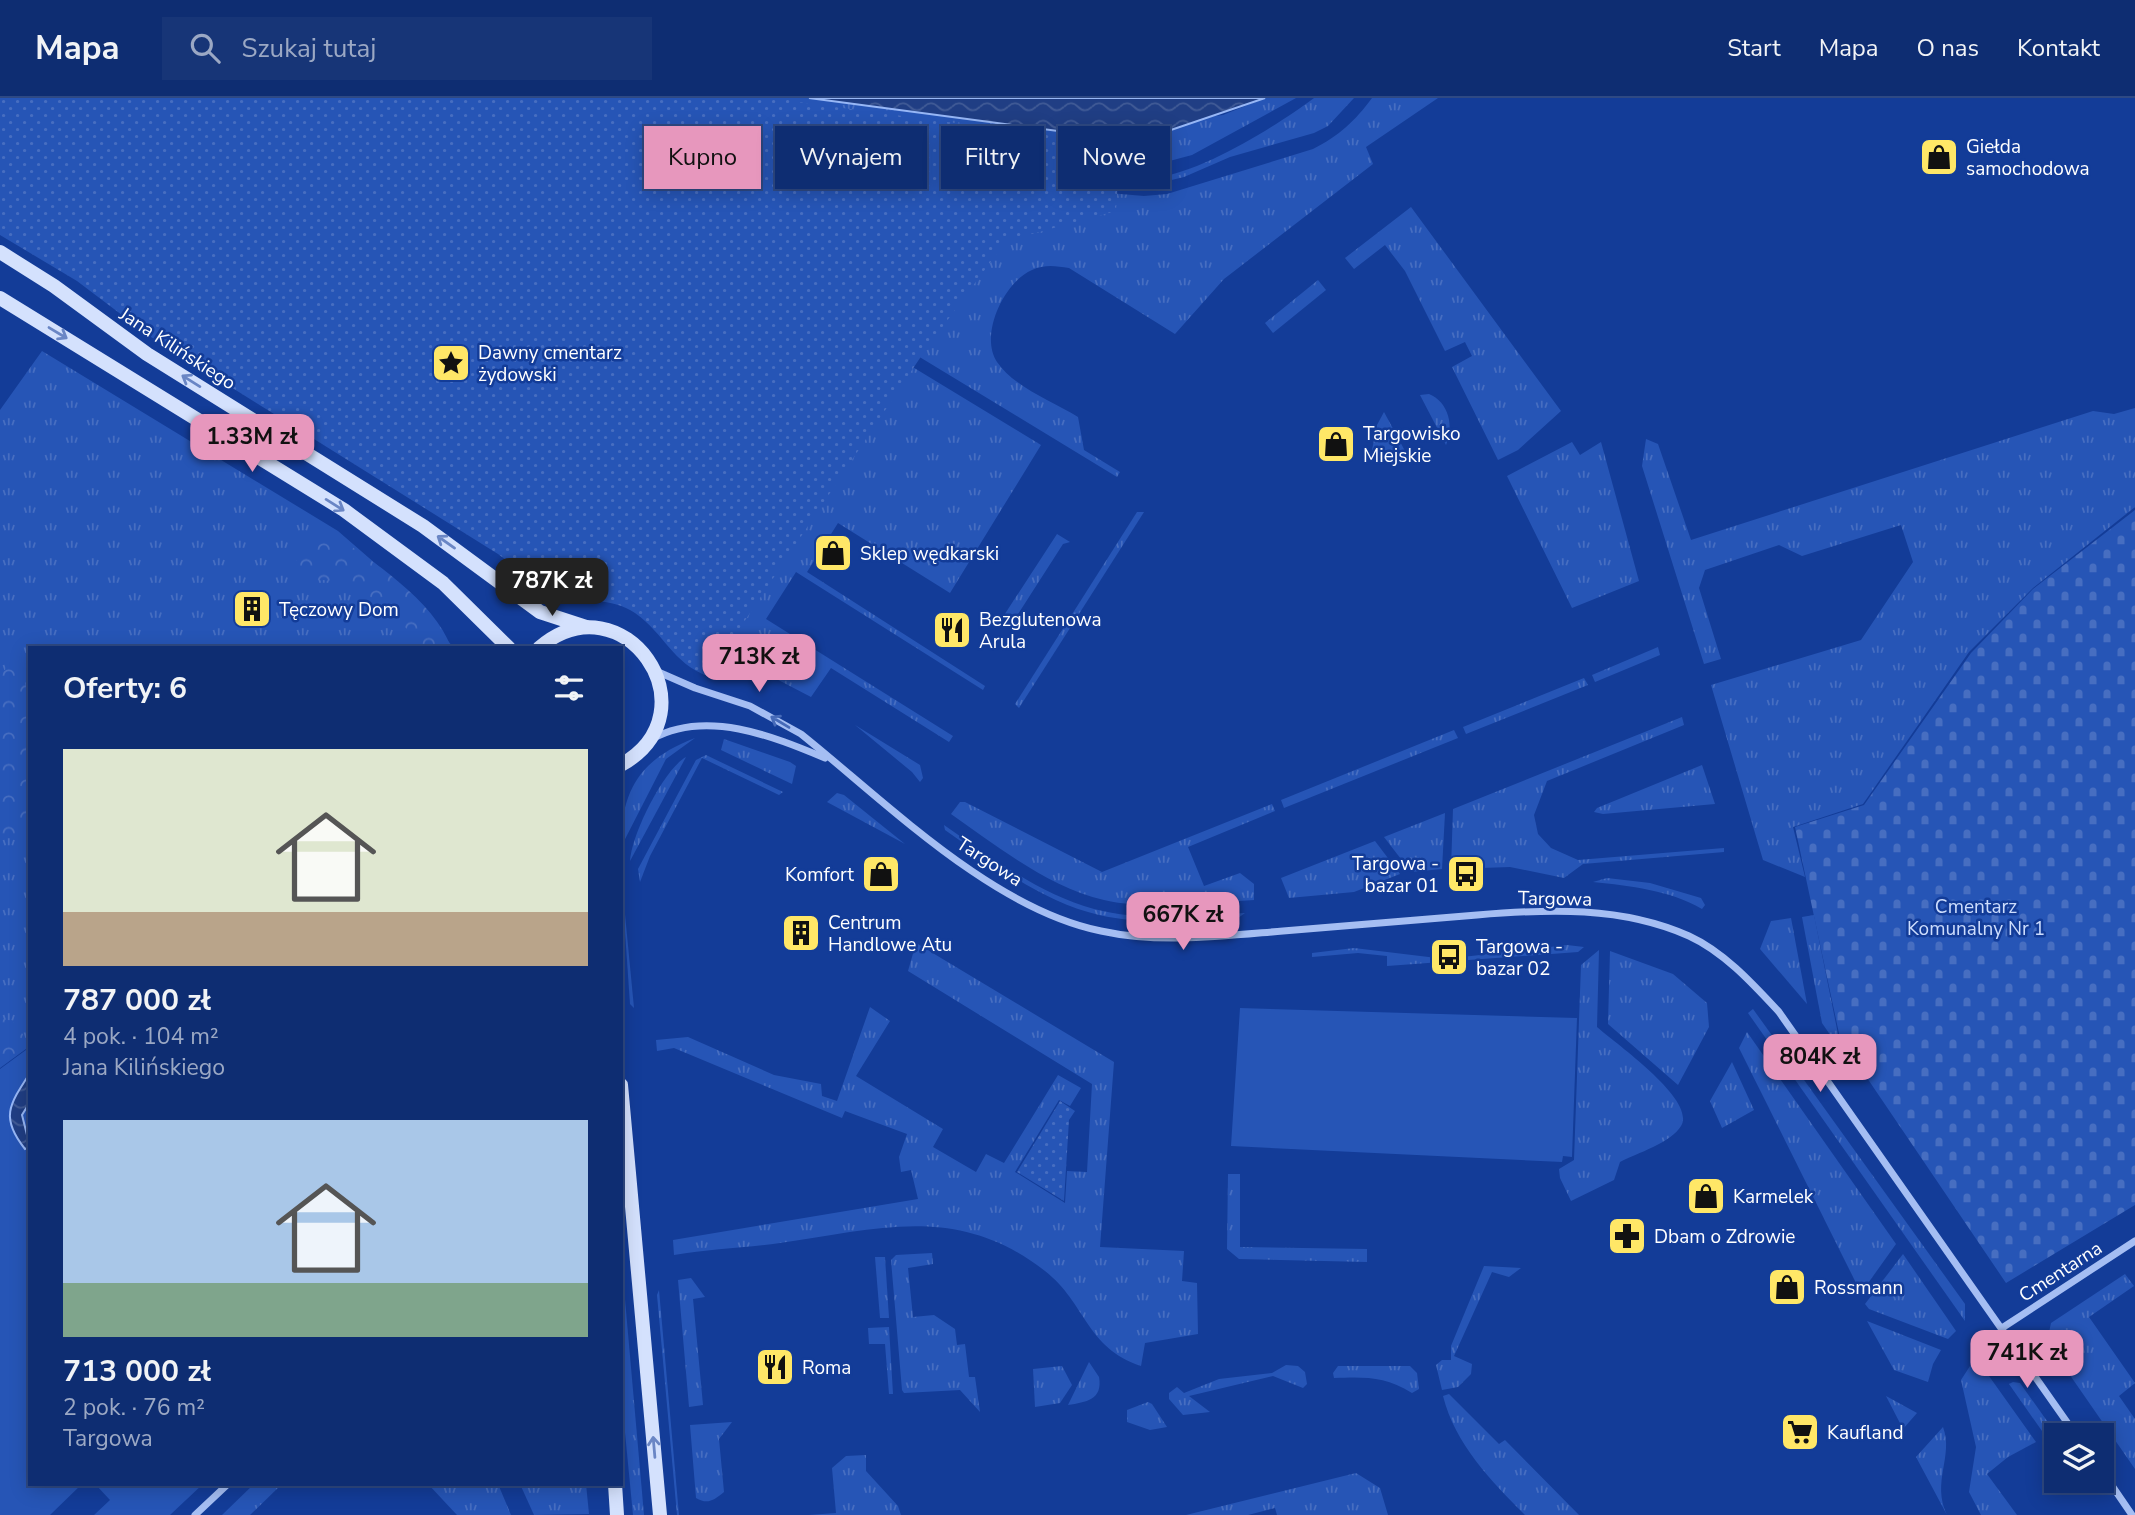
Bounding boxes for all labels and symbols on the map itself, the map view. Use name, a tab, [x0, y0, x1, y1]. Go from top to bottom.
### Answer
place label: Giełda samochodowa	[1966, 134, 2090, 182]
shop icon: Giełda samochodowa	[1918, 136, 1960, 178]
street label: Jana Kilińskiego	[113, 301, 241, 396]
one-way arrow	[48, 327, 68, 341]
place label: Dawny cmentarz żydowski	[478, 340, 622, 388]
place icon: Dawny cmentarz żydowski	[430, 342, 472, 384]
one-way arrow	[182, 374, 202, 388]
pin: 1.33M zł	[180, 414, 324, 474]
place label: Targowisko Miejskie	[1363, 421, 1461, 469]
shop icon: Targowisko Miejskie	[1315, 423, 1357, 465]
one-way arrow	[325, 498, 345, 512]
shop icon: Sklep wędkarski	[812, 532, 854, 574]
one-way arrow	[437, 535, 456, 549]
place label: Sklep wędkarski	[860, 541, 999, 567]
pin: 787K zł	[487, 559, 617, 618]
building icon: Tęczowy Dom	[231, 588, 273, 630]
place label: Tęczowy Dom	[279, 597, 399, 623]
place label: Bezglutenowa Arula	[979, 607, 1102, 655]
restaurant icon: Bezglutenowa Arula	[931, 609, 973, 651]
pin: 713K zł	[694, 634, 824, 694]
one-way arrow	[771, 714, 791, 728]
street label: Targowa	[951, 831, 1028, 893]
place label: Targowa - bazar 01	[1352, 851, 1439, 899]
shop icon: Komfort	[860, 853, 902, 895]
bus stop icon: Targowa - bazar 01	[1445, 853, 1487, 895]
place label: Komfort	[785, 862, 854, 888]
street label: Targowa	[1518, 885, 1592, 913]
pin: 667K zł	[1118, 892, 1248, 952]
park label: Cmentarz Komunalny Nr 1	[1907, 894, 2045, 942]
place label: Centrum Handlowe Atu	[828, 910, 952, 958]
building icon: Centrum Handlowe Atu	[780, 912, 822, 954]
place label: Targowa - bazar 02	[1476, 934, 1563, 982]
bus stop icon: Targowa - bazar 02	[1428, 936, 1470, 978]
pin: 804K zł	[1755, 1034, 1885, 1094]
shop icon: Karmelek	[1685, 1175, 1727, 1217]
place label: Karmelek	[1733, 1184, 1814, 1210]
pharmacy icon: Dbam o Zdrowie	[1606, 1215, 1648, 1257]
place label: Dbam o Zdrowie	[1654, 1224, 1795, 1250]
street label: Cmentarna	[2014, 1235, 2107, 1308]
shop icon: Rossmann	[1766, 1266, 1808, 1308]
place label: Rossmann	[1814, 1275, 1903, 1301]
pin: 741K zł	[1962, 1330, 2092, 1390]
restaurant icon: Roma	[754, 1346, 796, 1388]
place label: Roma	[802, 1355, 851, 1381]
supermarket icon: Kaufland	[1779, 1411, 1821, 1453]
place label: Kaufland	[1827, 1420, 1904, 1446]
one-way arrow	[647, 1436, 660, 1459]

